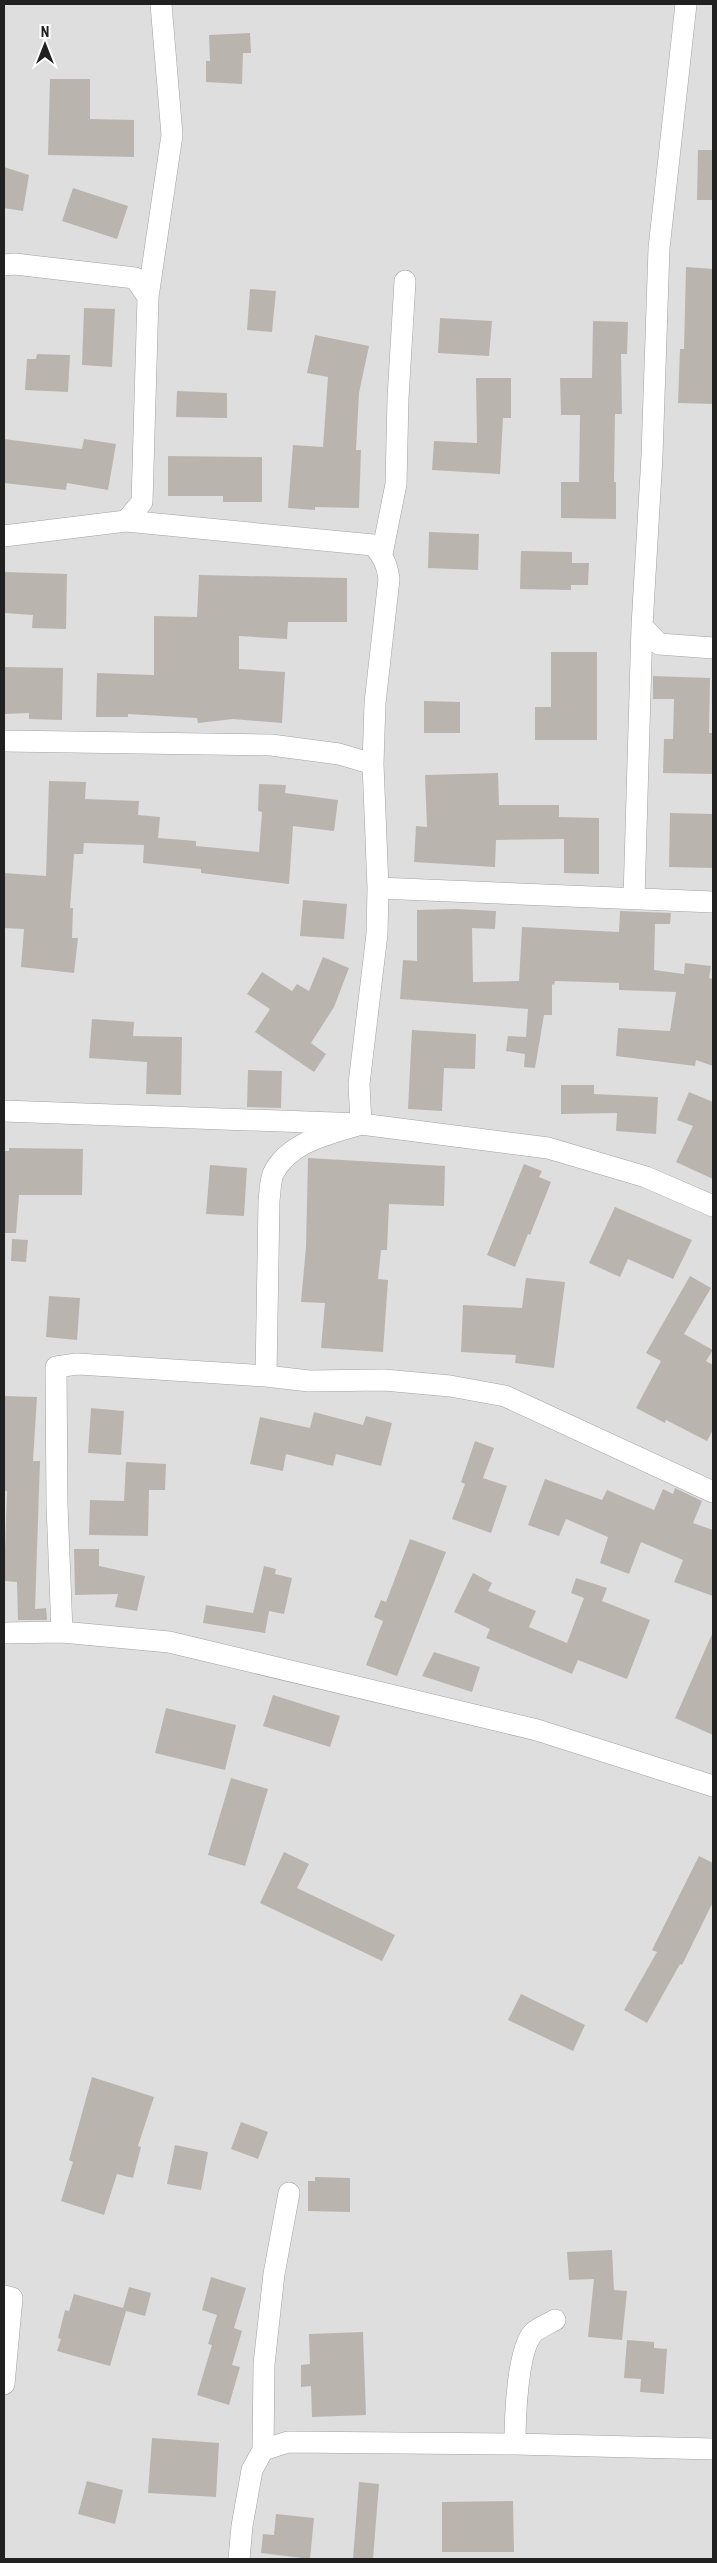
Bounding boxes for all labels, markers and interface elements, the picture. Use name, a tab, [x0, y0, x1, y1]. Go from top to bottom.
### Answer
north arrow	[20, 20, 70, 70]
text: N	[41, 24, 49, 40]

